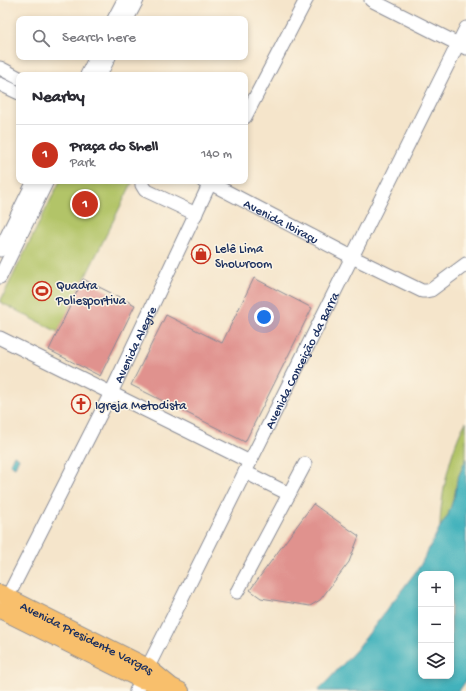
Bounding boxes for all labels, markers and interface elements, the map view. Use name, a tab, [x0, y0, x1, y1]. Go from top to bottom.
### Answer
search box	[16, 16, 248, 60]
icon: search	[30, 27, 52, 49]
text: Search here	[62, 29, 136, 47]
text: Nearby	[32, 88, 85, 108]
text: Praça do Shell	[70, 138, 158, 156]
text: 1	[42, 147, 48, 162]
text: 140 m	[201, 147, 232, 162]
text: Park	[70, 156, 95, 171]
pin: 1	[72, 189, 98, 219]
street label: Avenida Ibiraçu	[240, 197, 320, 248]
place label: Lelê Lima Showroom	[215, 242, 272, 272]
shop icon: Lelê Lima Showroom	[190, 243, 212, 265]
place label: Quadra Poliesportiva	[55, 279, 127, 309]
sports icon: Quadra Poliesportiva	[31, 280, 53, 302]
street label: Avenida Conceição da Barra	[263, 289, 344, 432]
street label: Avenida Alegre	[112, 304, 161, 386]
your location	[254, 307, 274, 327]
church icon: Igreja Metodista	[70, 393, 92, 415]
place label: Igreja Metodista	[95, 399, 187, 414]
map controls	[418, 571, 454, 679]
button: +	[418, 571, 454, 607]
street label: Avenida Presidente Vargas	[17, 599, 157, 679]
button: −	[418, 607, 454, 643]
button: layers	[418, 643, 454, 679]

